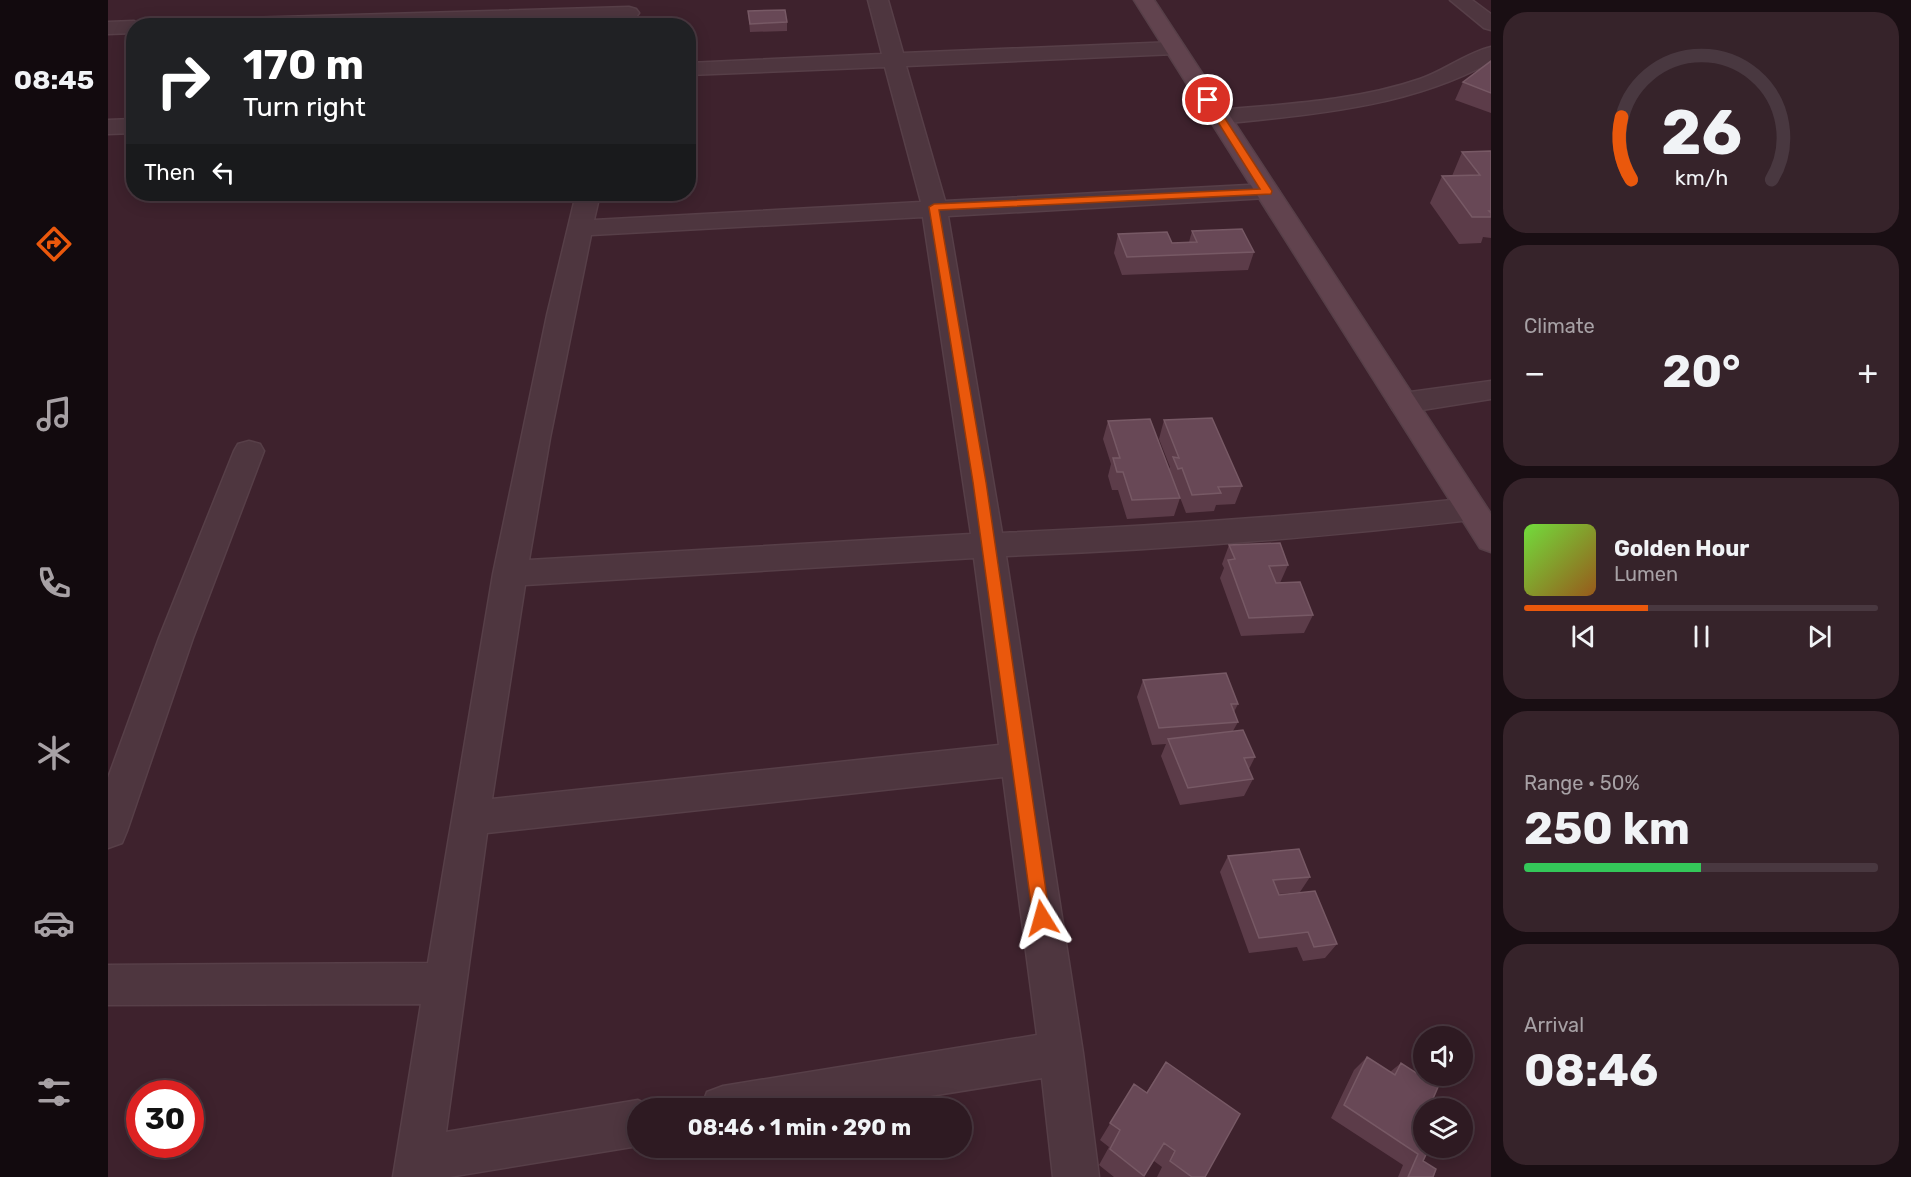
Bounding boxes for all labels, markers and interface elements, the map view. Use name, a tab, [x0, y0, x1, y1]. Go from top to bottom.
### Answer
text: 170 m	[243, 40, 364, 90]
icon: right	[144, 42, 222, 120]
text: 08:45	[14, 64, 94, 96]
pin	[1182, 74, 1233, 125]
icon: arrive	[1191, 83, 1224, 116]
text: Turn right	[243, 91, 366, 123]
text: 26	[1660, 96, 1742, 170]
icon: left	[207, 156, 240, 189]
text: Then	[144, 159, 195, 186]
text: km/h	[1674, 165, 1728, 190]
icon: directions	[33, 223, 75, 265]
text: Climate	[1524, 314, 1595, 338]
text: 20°	[1662, 345, 1741, 398]
text: −	[1524, 353, 1545, 392]
text: +	[1857, 353, 1878, 392]
icon: music	[33, 393, 75, 435]
text: Golden Hour	[1614, 535, 1749, 562]
icon: phone	[33, 562, 75, 604]
text: Lumen	[1614, 562, 1678, 586]
icon: previous	[1567, 620, 1600, 653]
icon: pause	[1685, 620, 1718, 653]
icon: next	[1803, 620, 1836, 653]
icon: climate	[33, 732, 75, 774]
text: Range · 50%	[1524, 771, 1640, 795]
text: 250 km	[1524, 802, 1690, 855]
position arrow	[1010, 886, 1074, 950]
icon: car	[33, 902, 75, 944]
text: Arrival	[1524, 1013, 1584, 1037]
map controls	[1413, 1026, 1473, 1158]
button: sound	[1413, 1026, 1473, 1086]
text: 08:46	[1524, 1044, 1658, 1097]
icon: filters	[33, 1071, 75, 1113]
speed limit sign: 30	[126, 1080, 204, 1158]
button: layers	[1413, 1098, 1473, 1158]
text: 08:46 · 1 min · 290 m	[688, 1114, 911, 1141]

